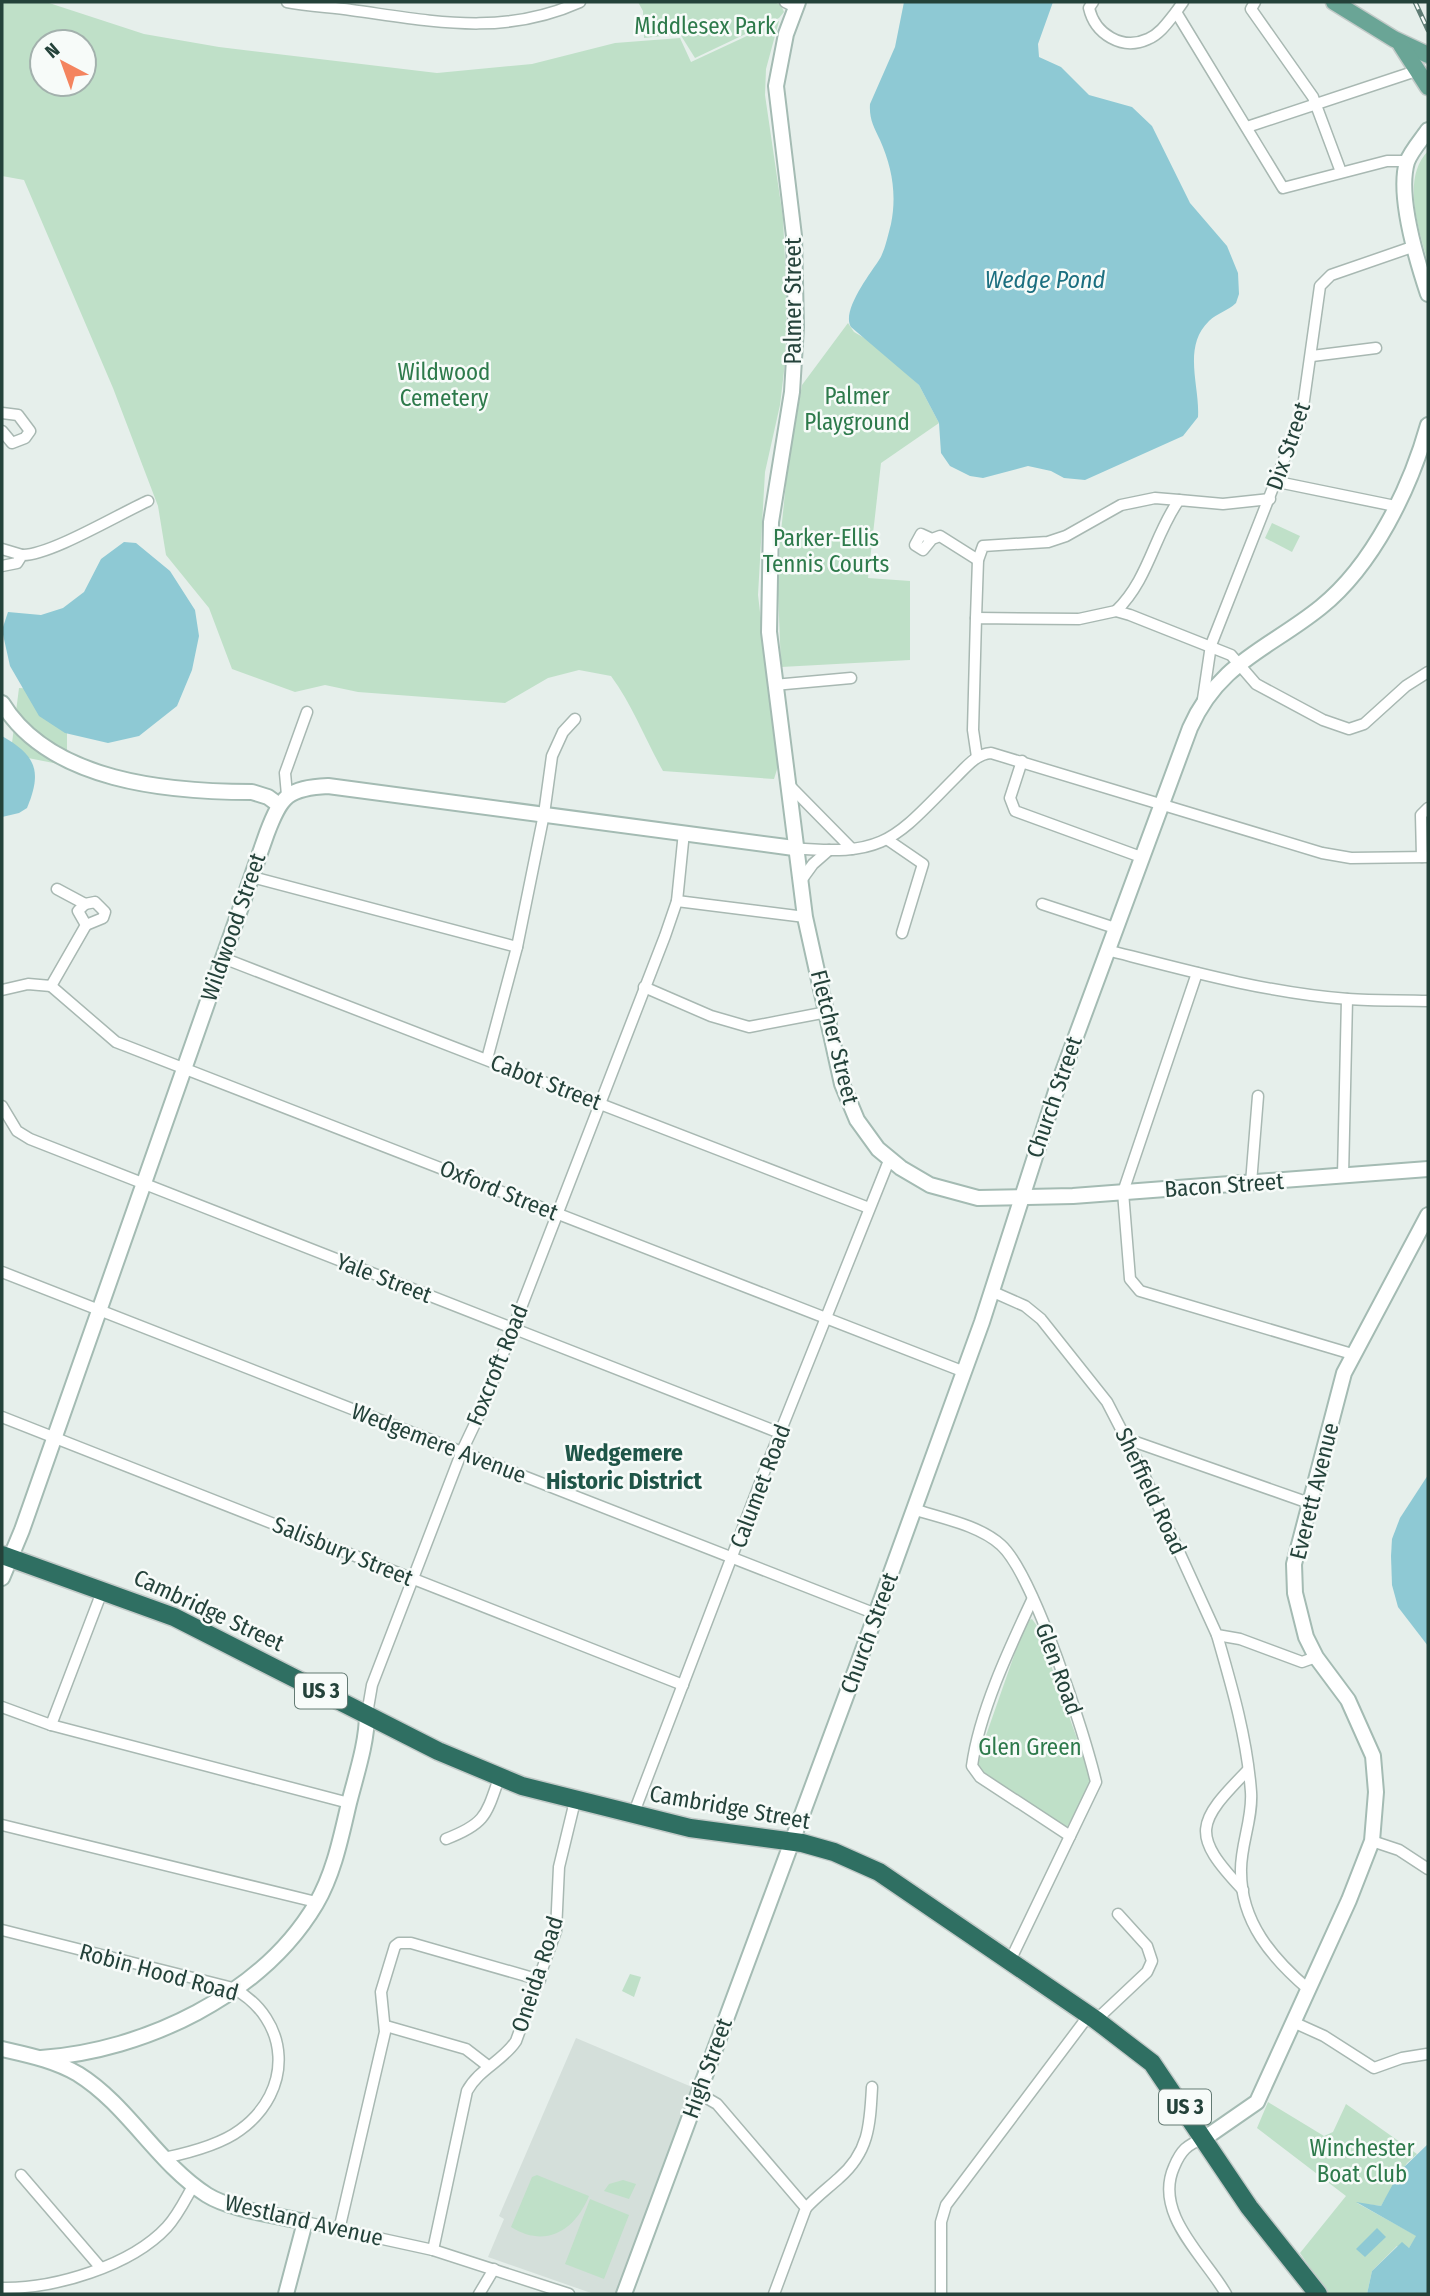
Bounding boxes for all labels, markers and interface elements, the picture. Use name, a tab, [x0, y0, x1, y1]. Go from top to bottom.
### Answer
park label: Middlesex Park	[634, 12, 776, 40]
north arrow	[28, 28, 98, 98]
text: N	[40, 38, 64, 63]
street label: Palmer Street	[779, 237, 807, 364]
water label: Wedge Pond	[985, 266, 1105, 294]
park label: Wildwood Cemetery	[398, 358, 490, 412]
park label: Palmer Playground	[804, 382, 910, 436]
street label: Dix Street	[1260, 398, 1316, 494]
park label: Parker-Ellis Tennis Courts	[763, 524, 890, 578]
street label: Wildwood Street	[195, 849, 272, 1005]
street label: Fletcher Street	[805, 967, 865, 1108]
street label: Church Street	[1020, 1032, 1088, 1162]
street label: Cabot Street	[487, 1048, 606, 1116]
street label: Oxford Street	[436, 1154, 563, 1227]
street label: Bacon Street	[1163, 1167, 1285, 1203]
street label: Yale Street	[332, 1247, 436, 1309]
street label: Foxcroft Road	[460, 1300, 534, 1430]
street label: Wedgemere Avenue	[348, 1397, 530, 1489]
street label: Calumet Road	[724, 1420, 796, 1552]
street label: Everett Avenue	[1283, 1420, 1345, 1562]
street label: Sheffield Road	[1109, 1423, 1193, 1559]
district label: Wedgemere Historic District	[546, 1439, 702, 1495]
street label: Salisbury Street	[269, 1510, 418, 1592]
street label: Cambridge Street	[129, 1563, 289, 1657]
street label: Church Street	[834, 1568, 904, 1697]
street label: Glen Road	[1029, 1619, 1089, 1719]
road number: US 3	[295, 1674, 347, 1708]
park label: Glen Green	[978, 1733, 1082, 1761]
street label: Cambridge Street	[648, 1779, 813, 1835]
street label: Oneida Road	[505, 1912, 569, 2036]
street label: Robin Hood Road	[76, 1937, 242, 2007]
street label: High Street	[676, 2014, 738, 2122]
road number: US 3	[1159, 2090, 1211, 2124]
park label: Winchester Boat Club	[1310, 2134, 1414, 2188]
street label: Westland Avenue	[222, 2188, 386, 2252]

